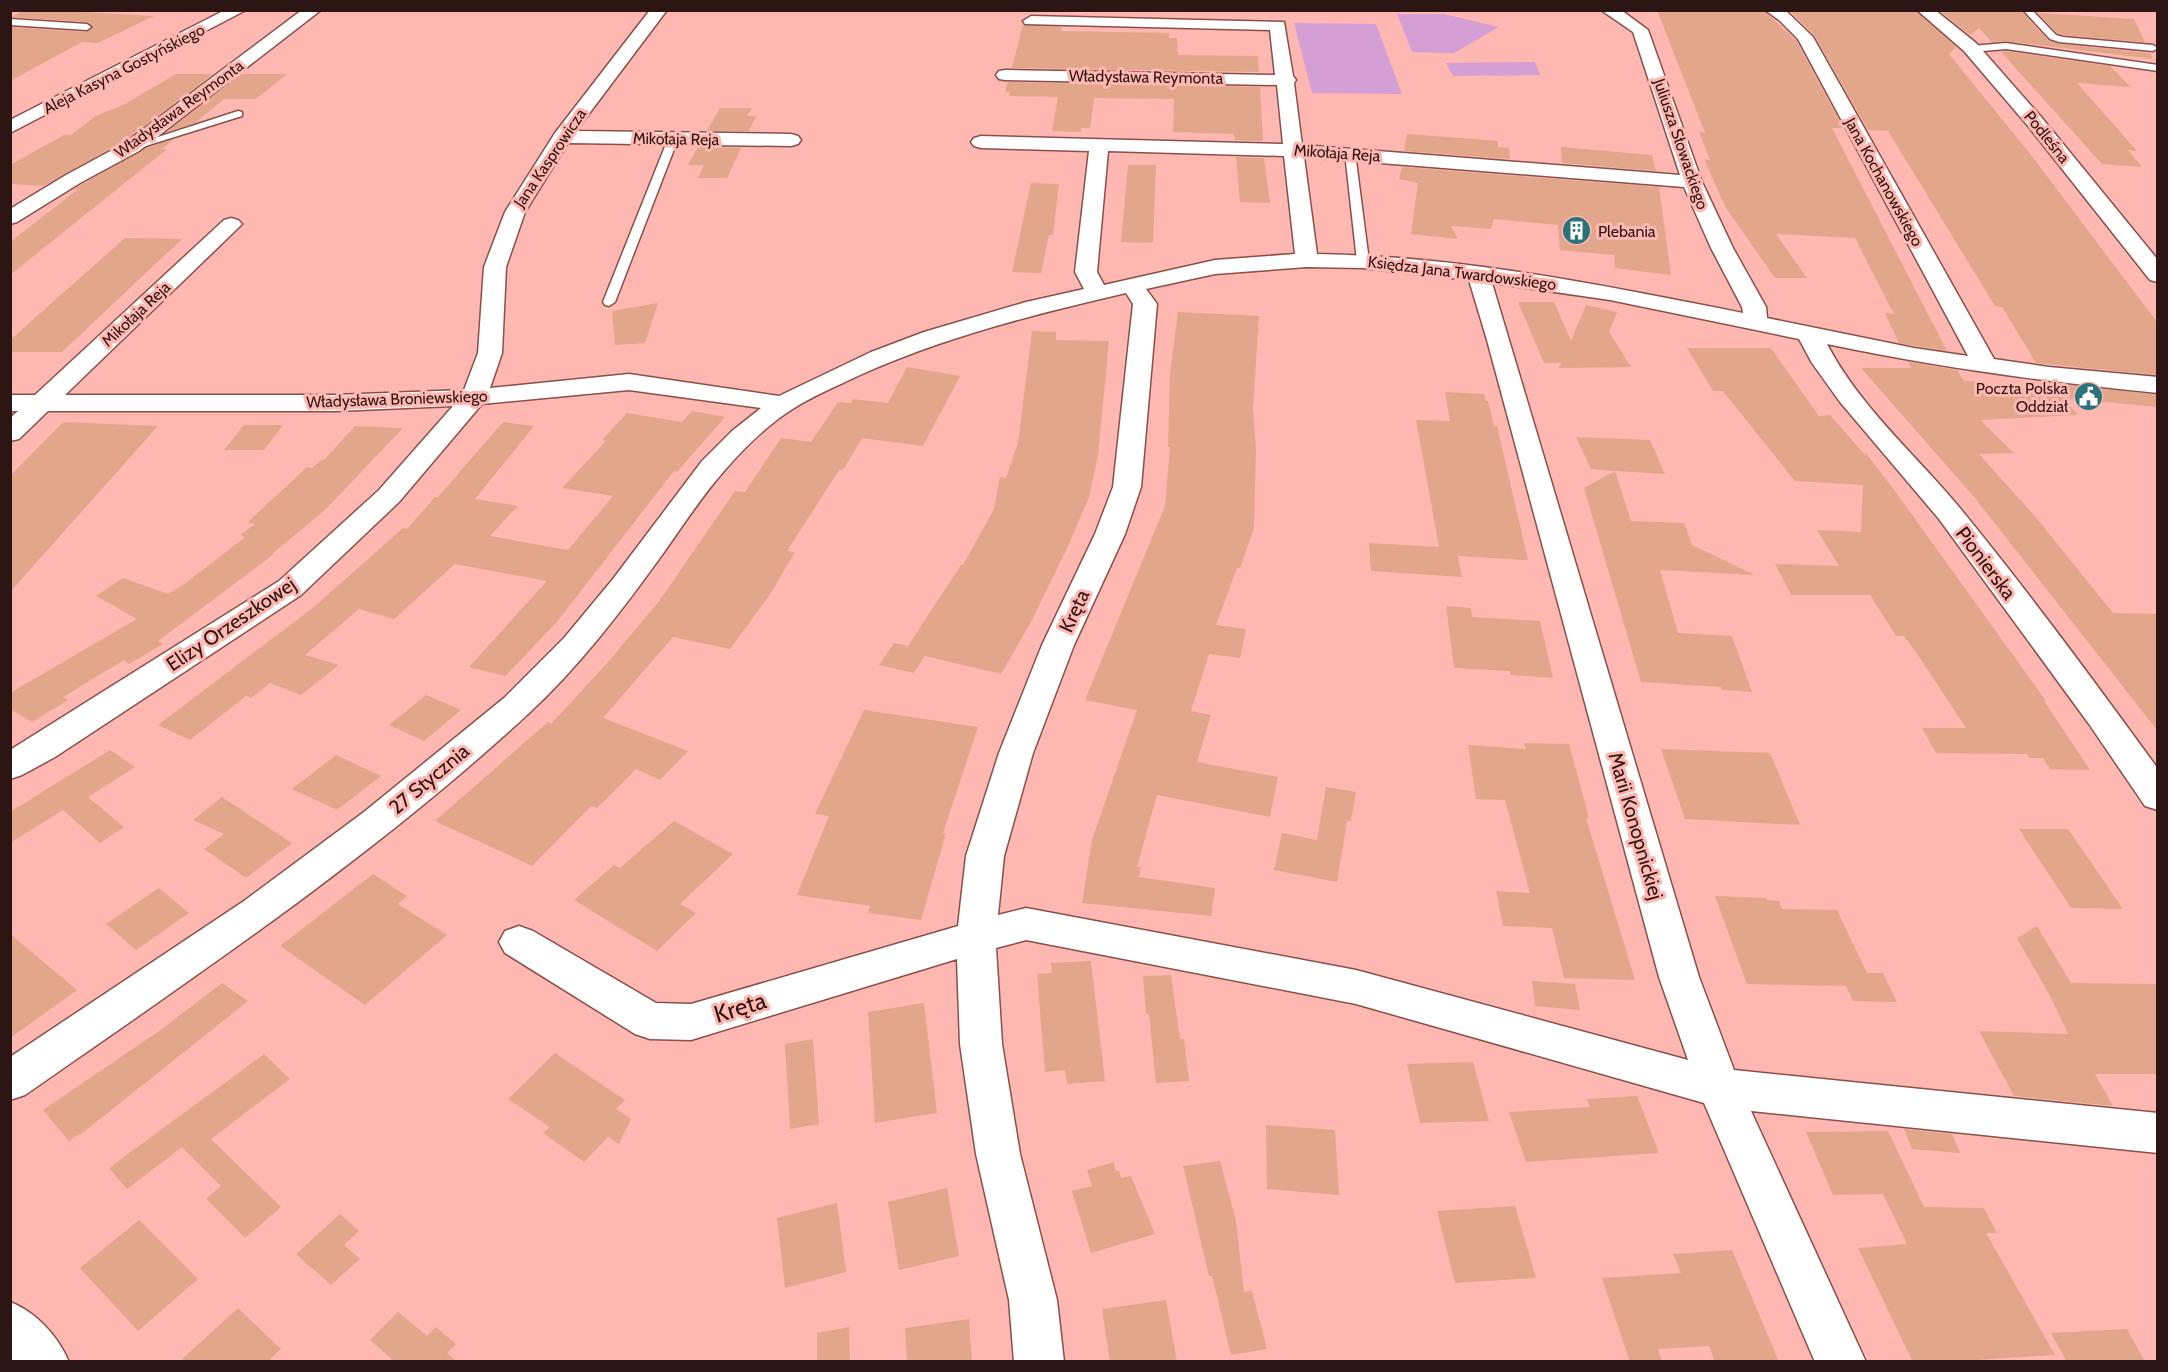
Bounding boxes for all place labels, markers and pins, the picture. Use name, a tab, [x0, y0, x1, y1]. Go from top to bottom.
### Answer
building icon: Plebania	[1561, 215, 1593, 247]
place label: Plebania	[1598, 222, 1656, 241]
place label: Poczta Polska Oddział	[1976, 379, 2068, 416]
public building icon: Poczta Polska Oddział	[2073, 381, 2105, 413]

